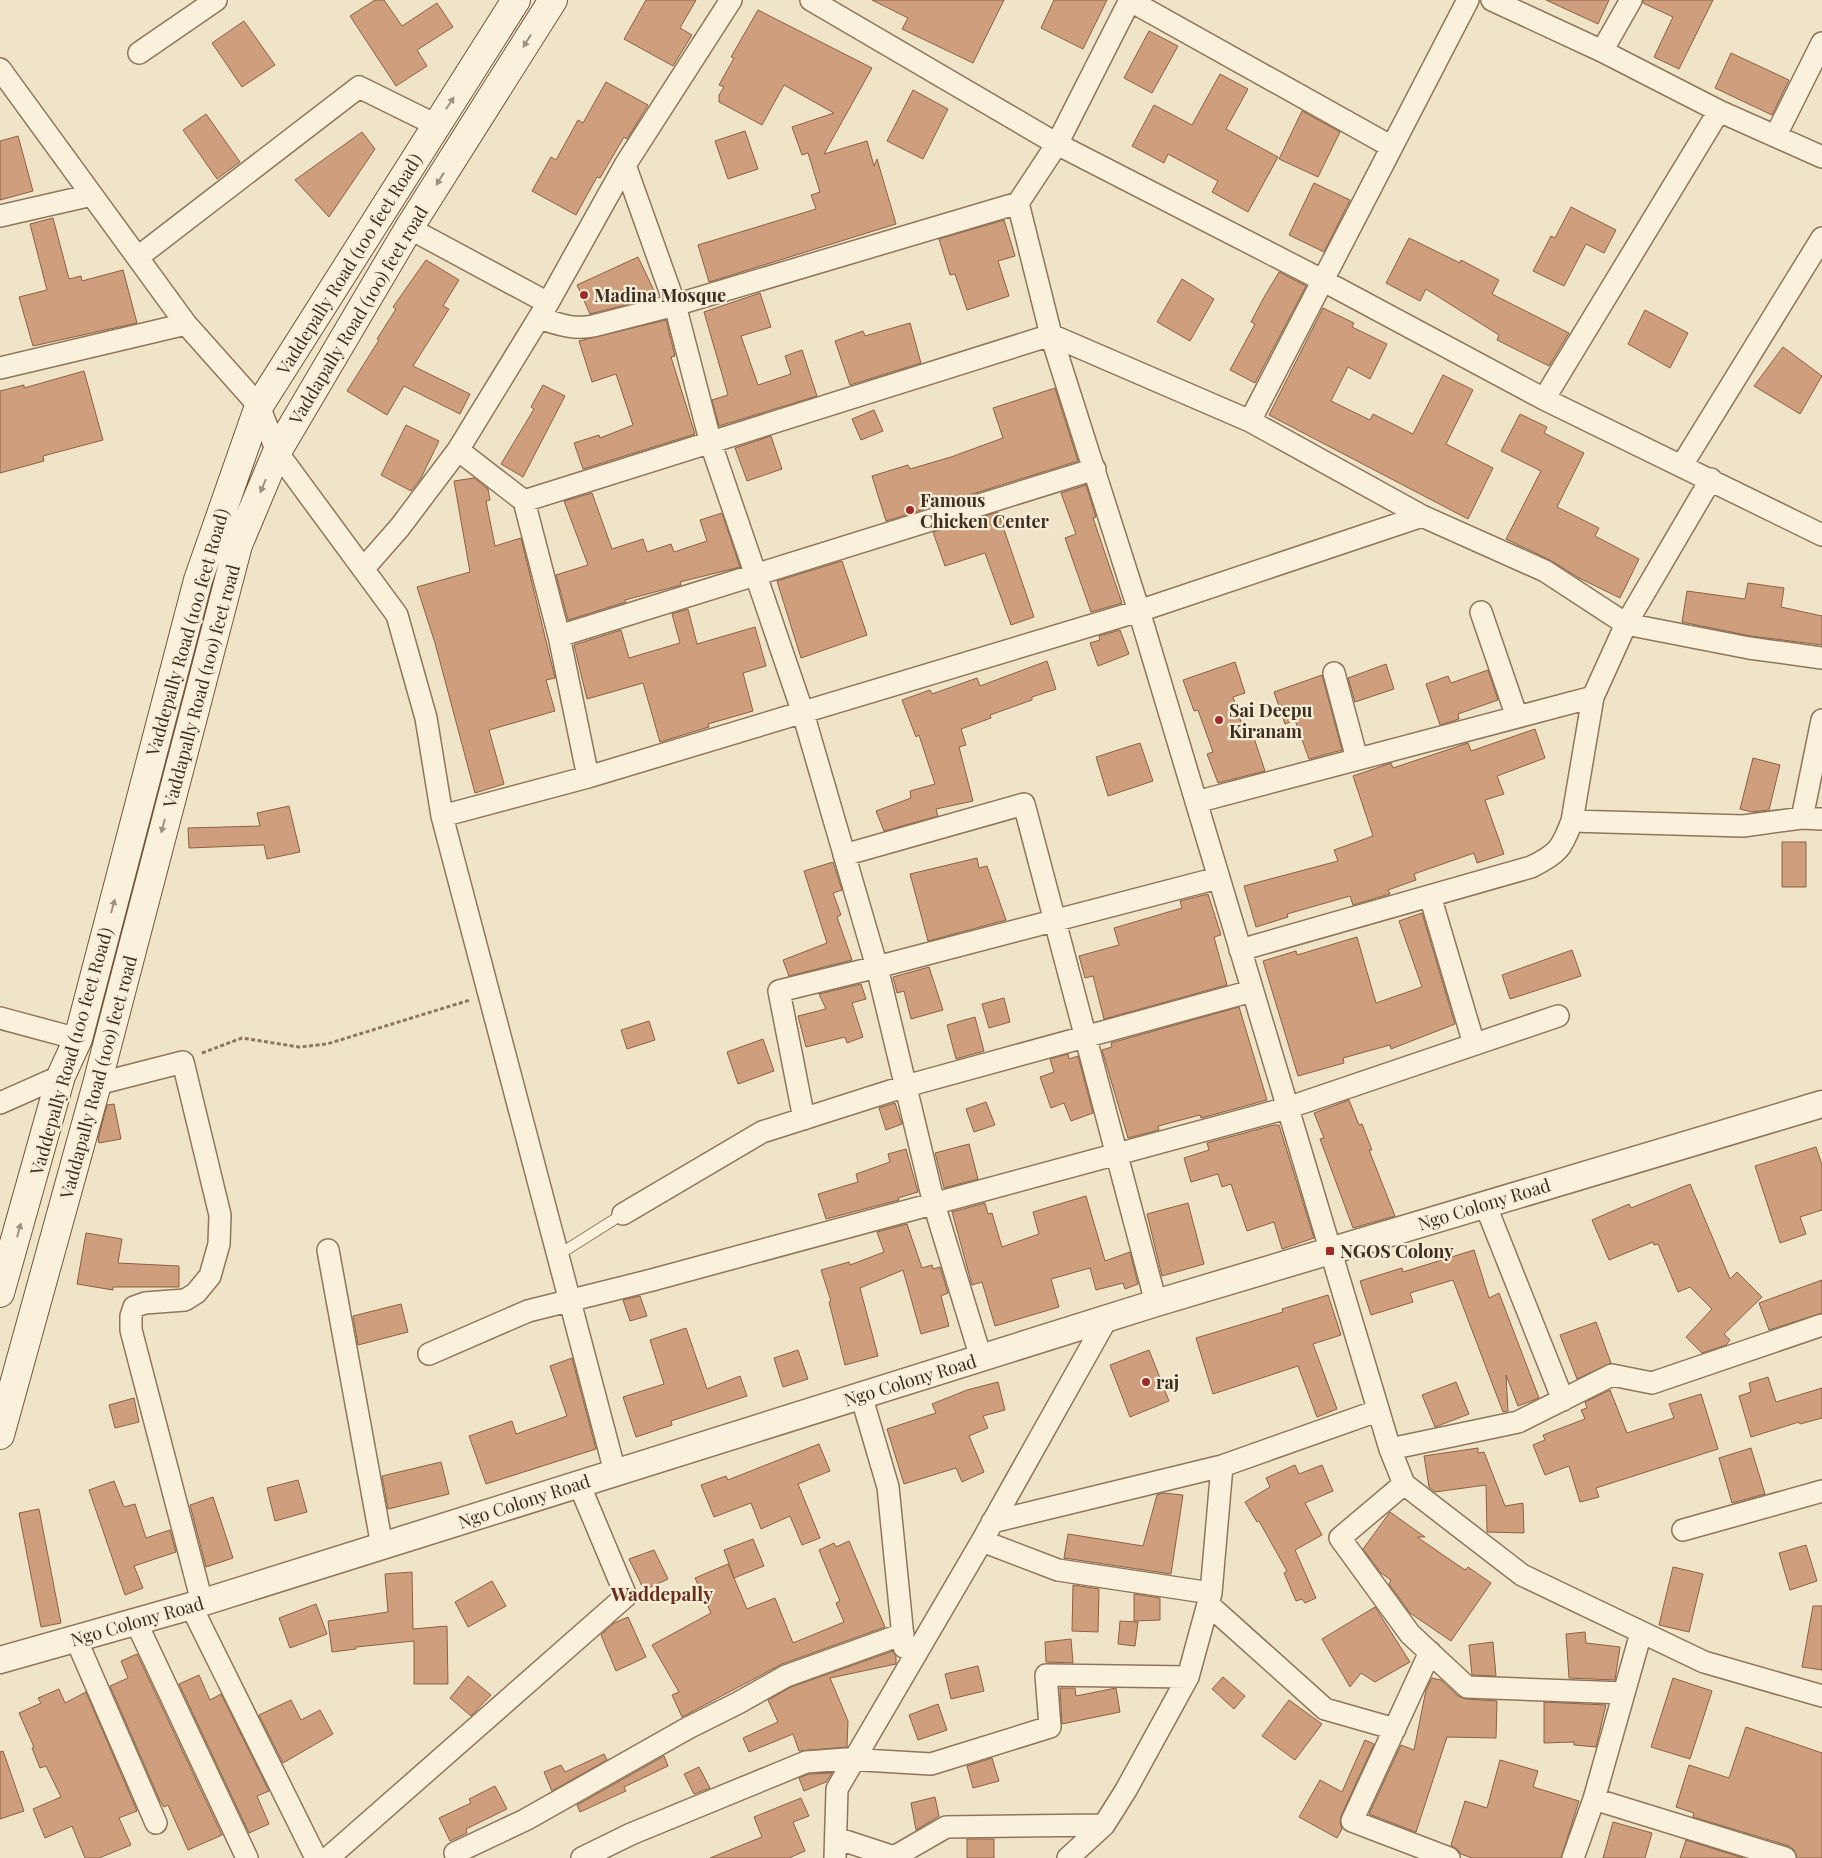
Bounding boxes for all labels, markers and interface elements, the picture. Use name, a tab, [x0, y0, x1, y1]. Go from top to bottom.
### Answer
one-way arrow	[522, 35, 531, 48]
one-way arrow	[445, 96, 455, 109]
street label: Vaddepally Road (100 feet Road)	[270, 149, 427, 380]
one-way arrow	[435, 172, 445, 185]
street label: Vaddapally Road (100) feet road	[283, 201, 433, 430]
place label: Madina Mosque	[594, 283, 726, 307]
marker: Madina Mosque	[578, 289, 590, 301]
one-way arrow	[259, 479, 267, 494]
place label: Famous Chicken Center	[920, 488, 1049, 533]
marker: Famous Chicken Center	[904, 504, 916, 516]
street label: Vaddepally Road (100 feet Road)	[140, 505, 234, 760]
street label: Vaddapally Road (100) feet road	[157, 561, 245, 811]
place label: Sai Deepu Kiranam	[1229, 698, 1313, 743]
marker: Sai Deepu Kiranam	[1213, 714, 1225, 726]
one-way arrow	[159, 819, 167, 834]
one-way arrow	[109, 898, 117, 913]
street label: Vaddepally Road (100 feet Road)	[24, 924, 118, 1179]
street label: Vaddapally Road (100) feet road	[54, 952, 142, 1202]
street label: Ngo Colony Road	[1415, 1172, 1554, 1236]
one-way arrow	[15, 1222, 23, 1237]
place label: NGOS Colony	[1340, 1239, 1454, 1263]
marker: NGOS Colony	[1324, 1245, 1336, 1257]
street label: Ngo Colony Road	[841, 1348, 980, 1412]
place label: raj	[1156, 1370, 1179, 1394]
marker: raj	[1140, 1376, 1152, 1388]
street label: Ngo Colony Road	[455, 1468, 594, 1534]
district label: Waddepally	[610, 1580, 713, 1606]
street label: Ngo Colony Road	[68, 1590, 207, 1651]

